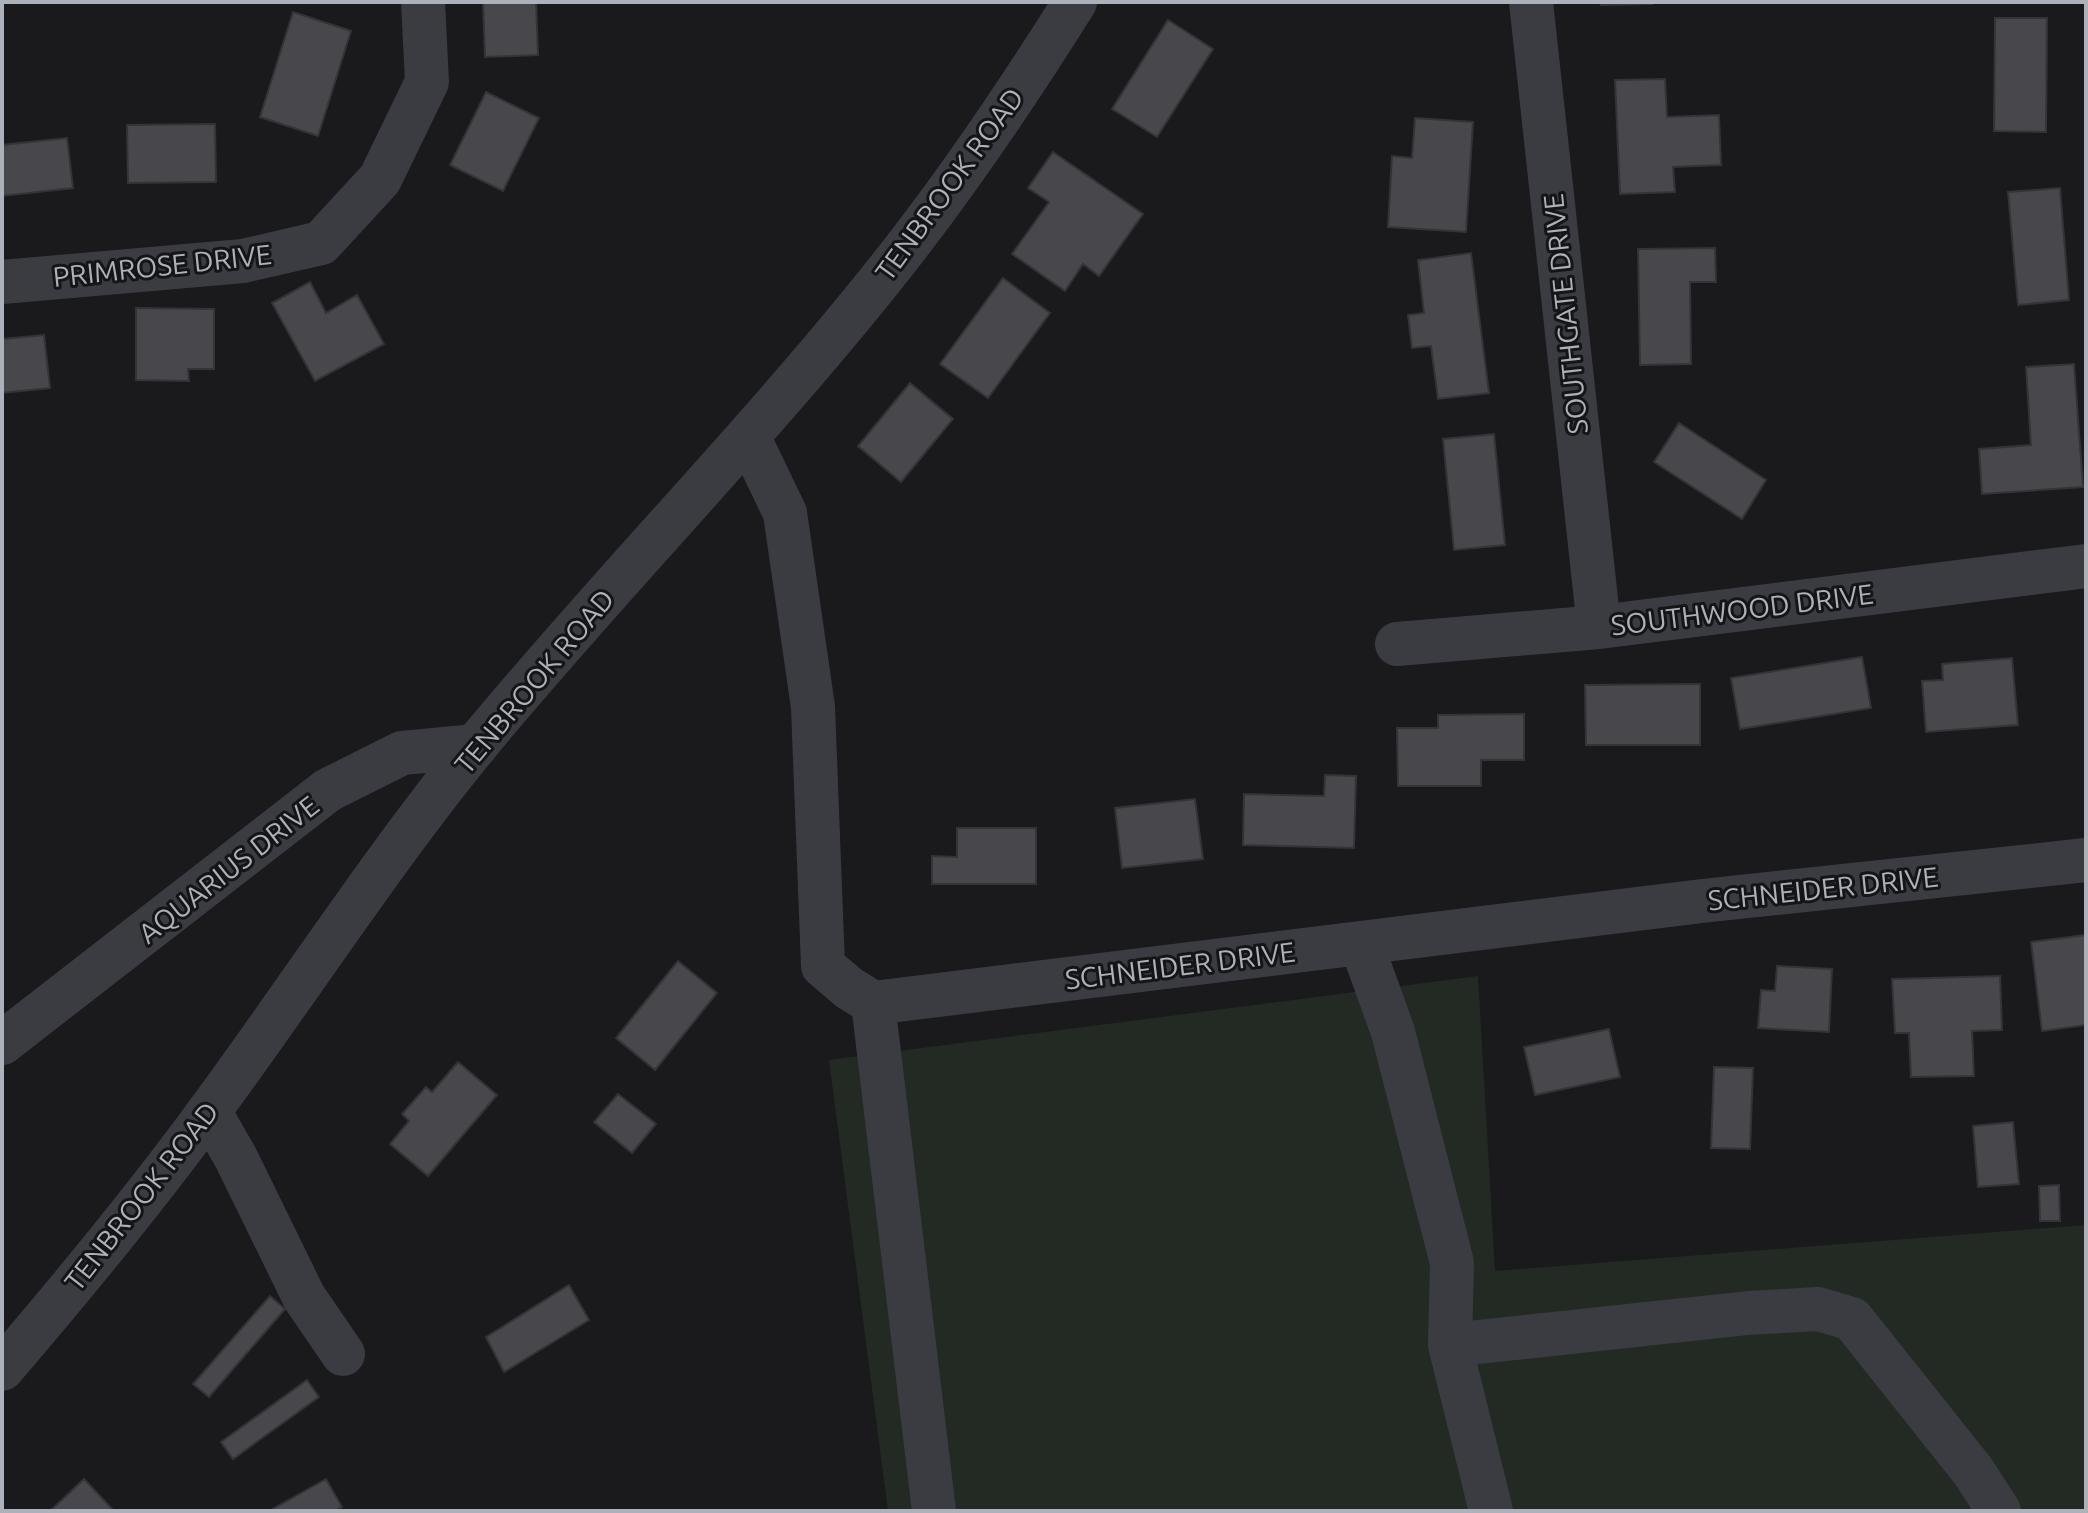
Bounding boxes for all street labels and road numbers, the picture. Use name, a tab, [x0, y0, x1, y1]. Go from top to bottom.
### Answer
street label: TENBROOK ROAD	[869, 82, 1029, 286]
street label: SOUTHGATE DRIVE	[1537, 192, 1593, 436]
street label: PRIMROSE DRIVE	[51, 238, 273, 292]
street label: SOUTHWOOD DRIVE	[1609, 578, 1875, 640]
street label: TENBROOK ROAD	[448, 583, 620, 779]
street label: AQUARIUS DRIVE	[132, 789, 324, 949]
street label: SCHNEIDER DRIVE	[1706, 860, 1940, 916]
street label: SCHNEIDER DRIVE	[1063, 936, 1297, 994]
street label: TENBROOK ROAD	[58, 1096, 224, 1296]

